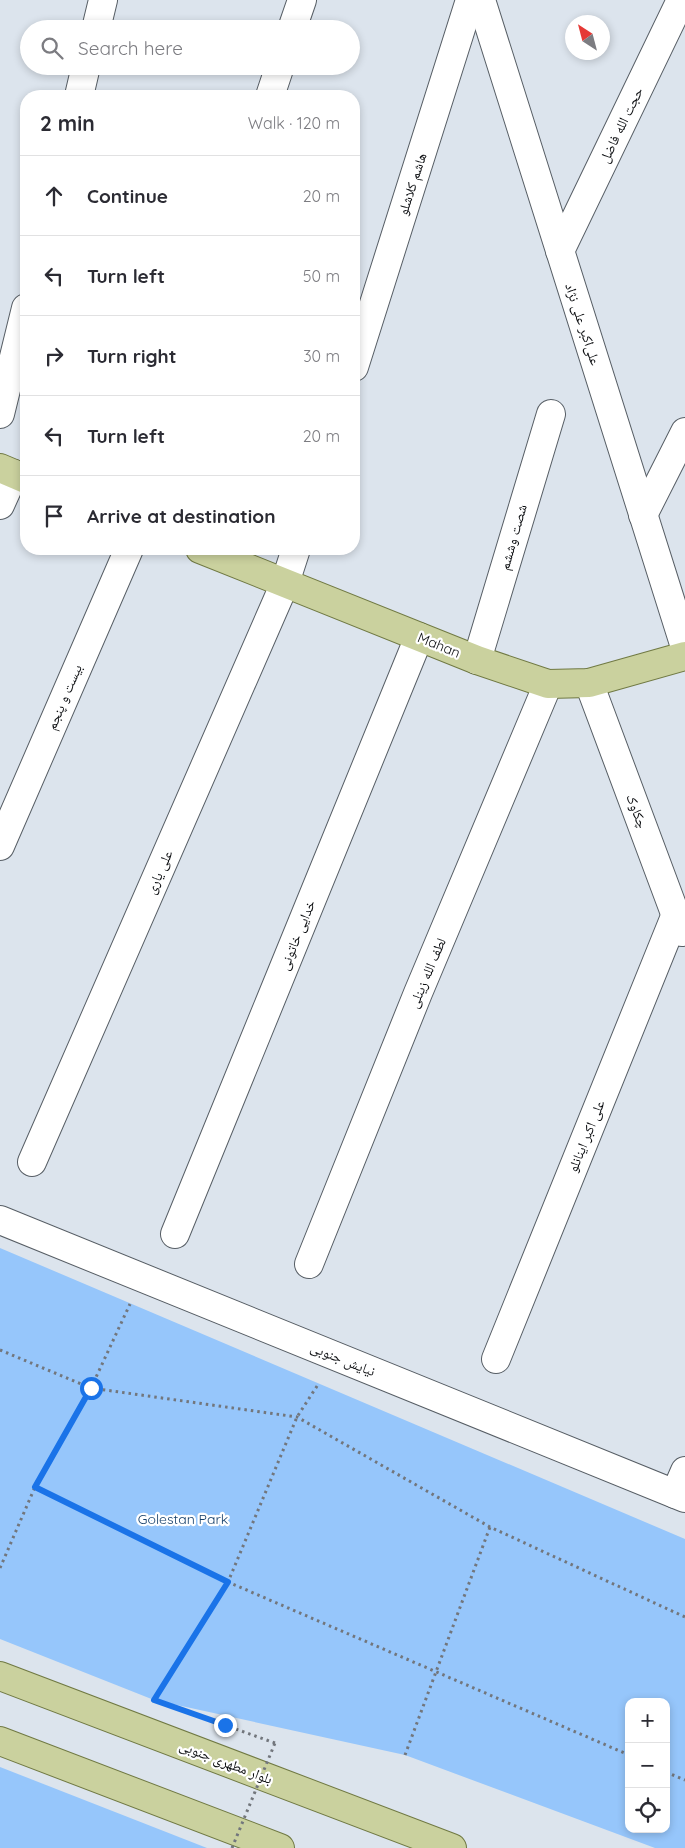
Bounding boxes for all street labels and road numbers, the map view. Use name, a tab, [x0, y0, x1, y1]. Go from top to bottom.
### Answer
street label: حجت الله فاضل	[595, 84, 647, 166]
street label: هاشم کلاشلو	[393, 150, 431, 218]
street label: علی‌اکبر علی نژاد	[561, 281, 605, 367]
street label: شصت وششم	[495, 502, 532, 572]
street label: Mahan	[415, 628, 463, 662]
street label: بیست و پنجم	[42, 661, 87, 733]
street label: چکاوک	[622, 791, 652, 831]
street label: علی یاری	[141, 847, 177, 897]
street label: خدایی خاتونی	[275, 897, 319, 973]
street label: لطف الله زینلی	[404, 935, 450, 1011]
street label: علی اکبر اینانلو	[563, 1097, 609, 1175]
street label: نیایش جنوبی	[308, 1338, 378, 1380]
street label: بلوار مطهری جنوبی	[177, 1736, 275, 1788]

